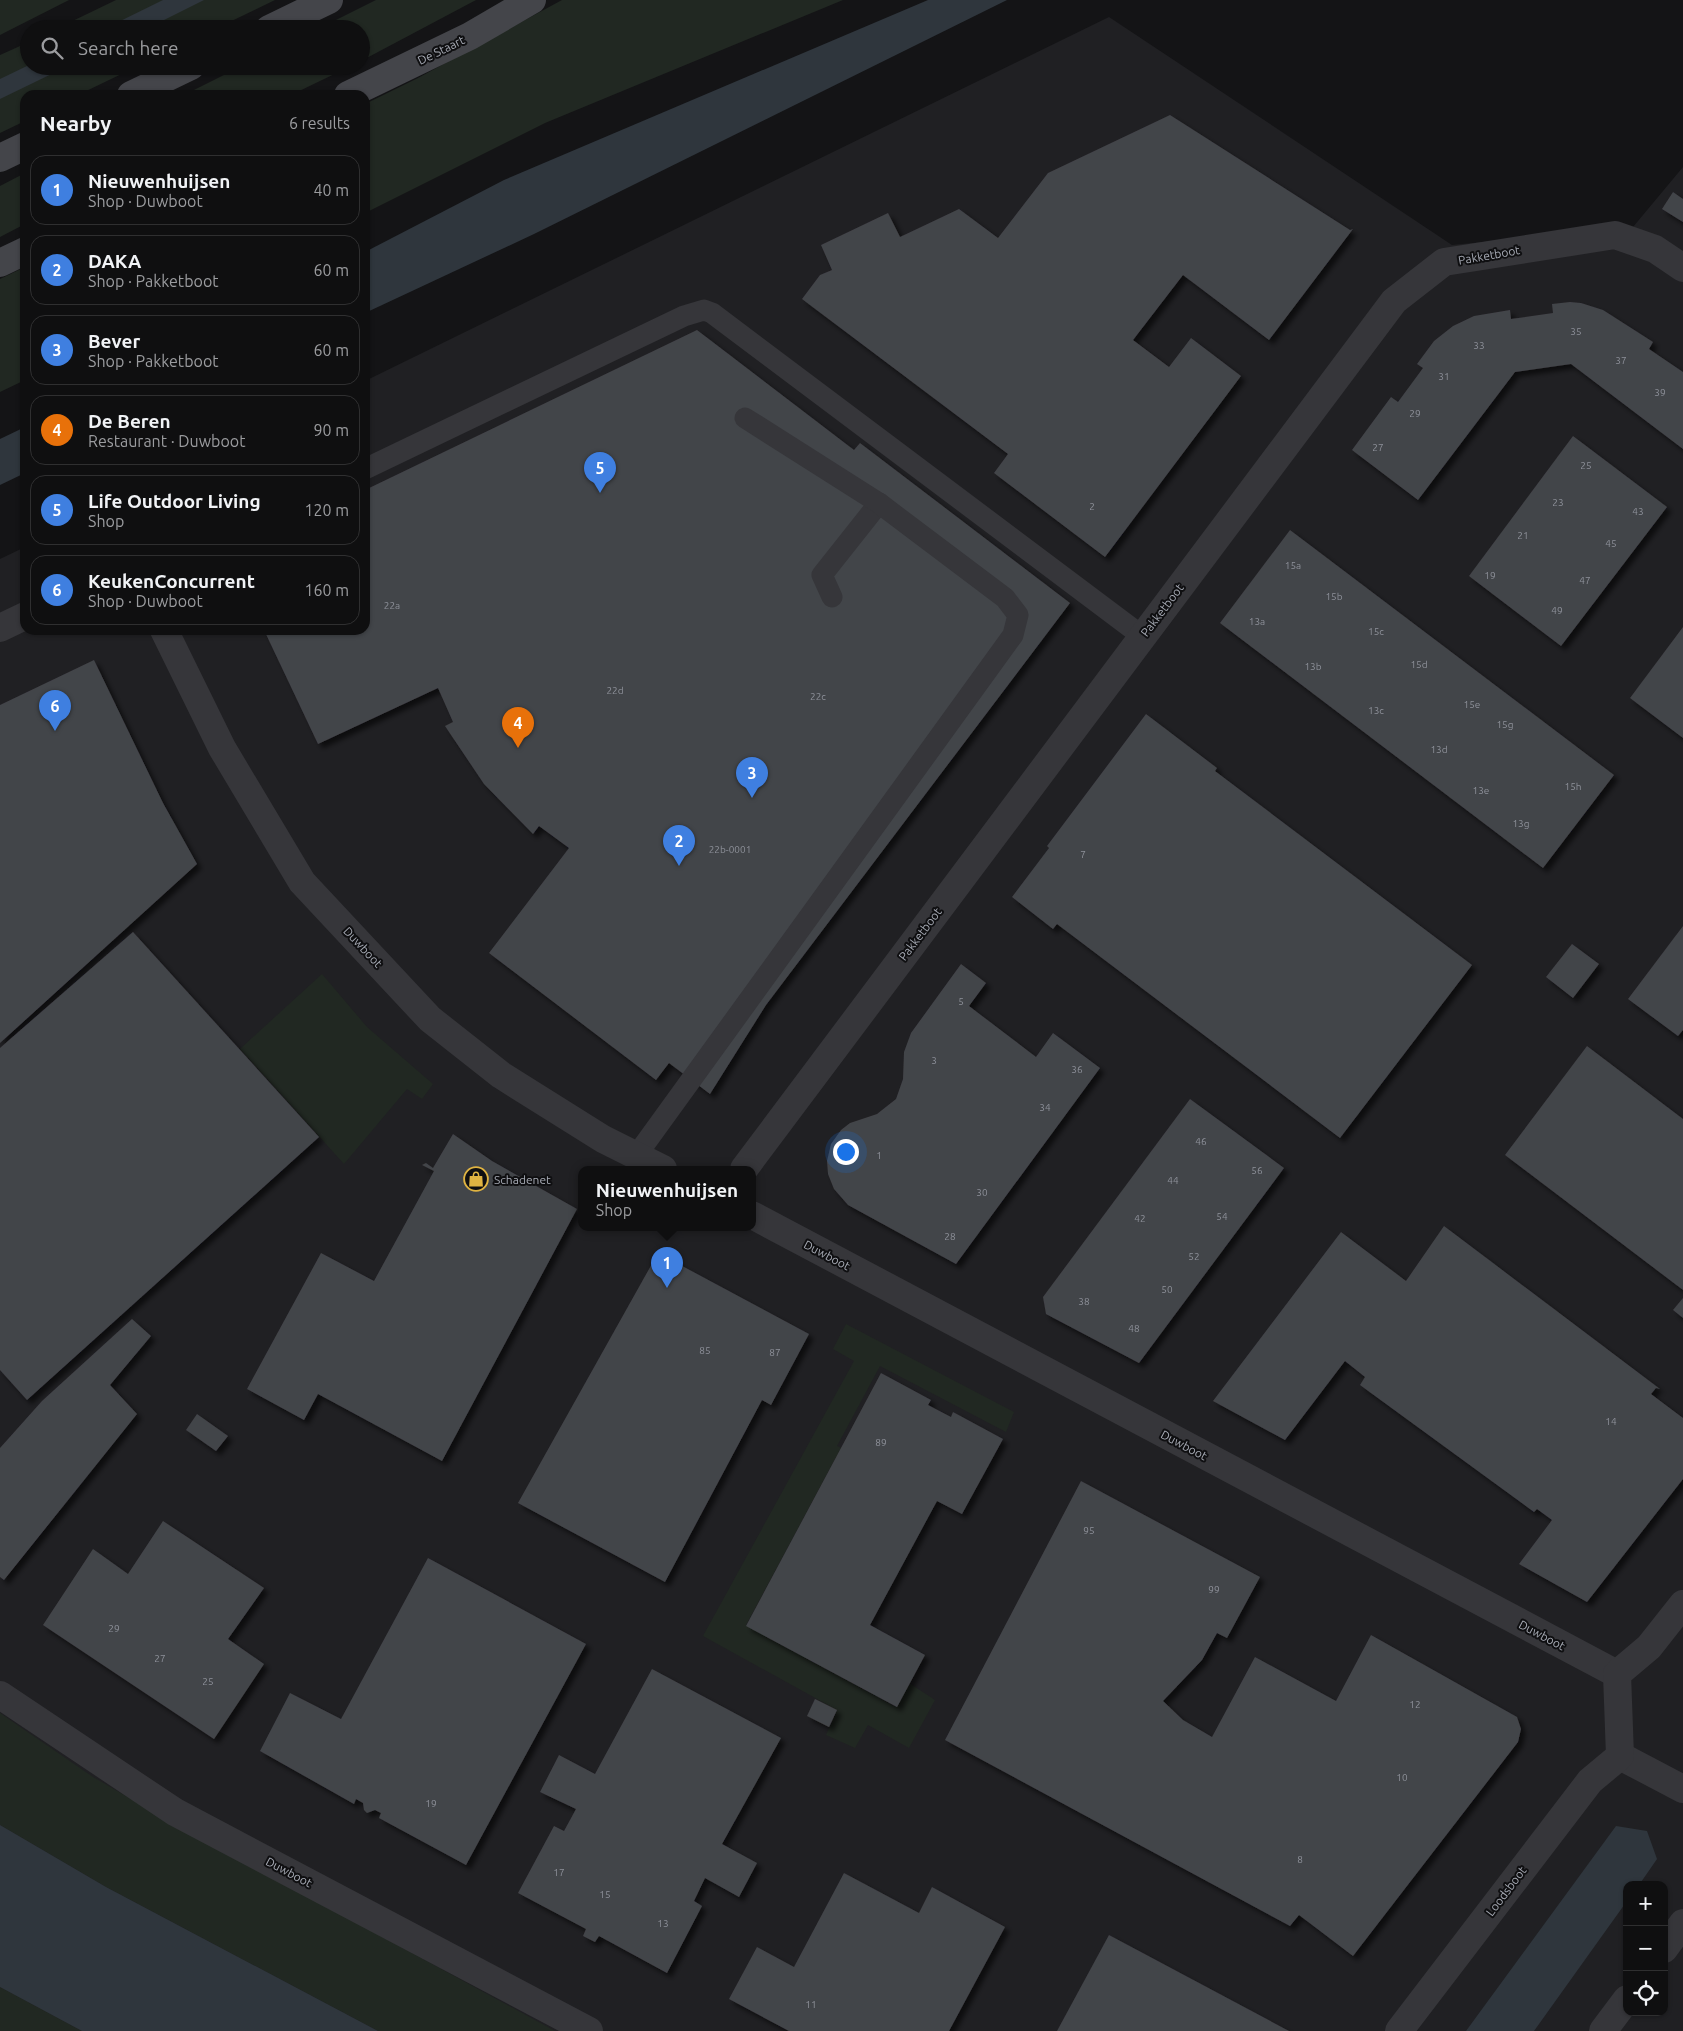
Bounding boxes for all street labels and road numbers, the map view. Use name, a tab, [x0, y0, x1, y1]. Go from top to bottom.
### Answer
street label: De Staart	[415, 33, 467, 67]
street label: Pakketboot	[1457, 243, 1521, 267]
street label: Pakketboot	[1138, 581, 1186, 639]
street label: Pakketboot	[896, 905, 944, 963]
street label: Duwboot	[341, 924, 385, 970]
street label: Duwboot	[802, 1237, 853, 1273]
street label: Duwboot	[1159, 1427, 1210, 1463]
street label: Duwboot	[1517, 1617, 1568, 1653]
street label: Duwboot	[264, 1854, 315, 1890]
street label: Loodsboot	[1483, 1864, 1529, 1918]

